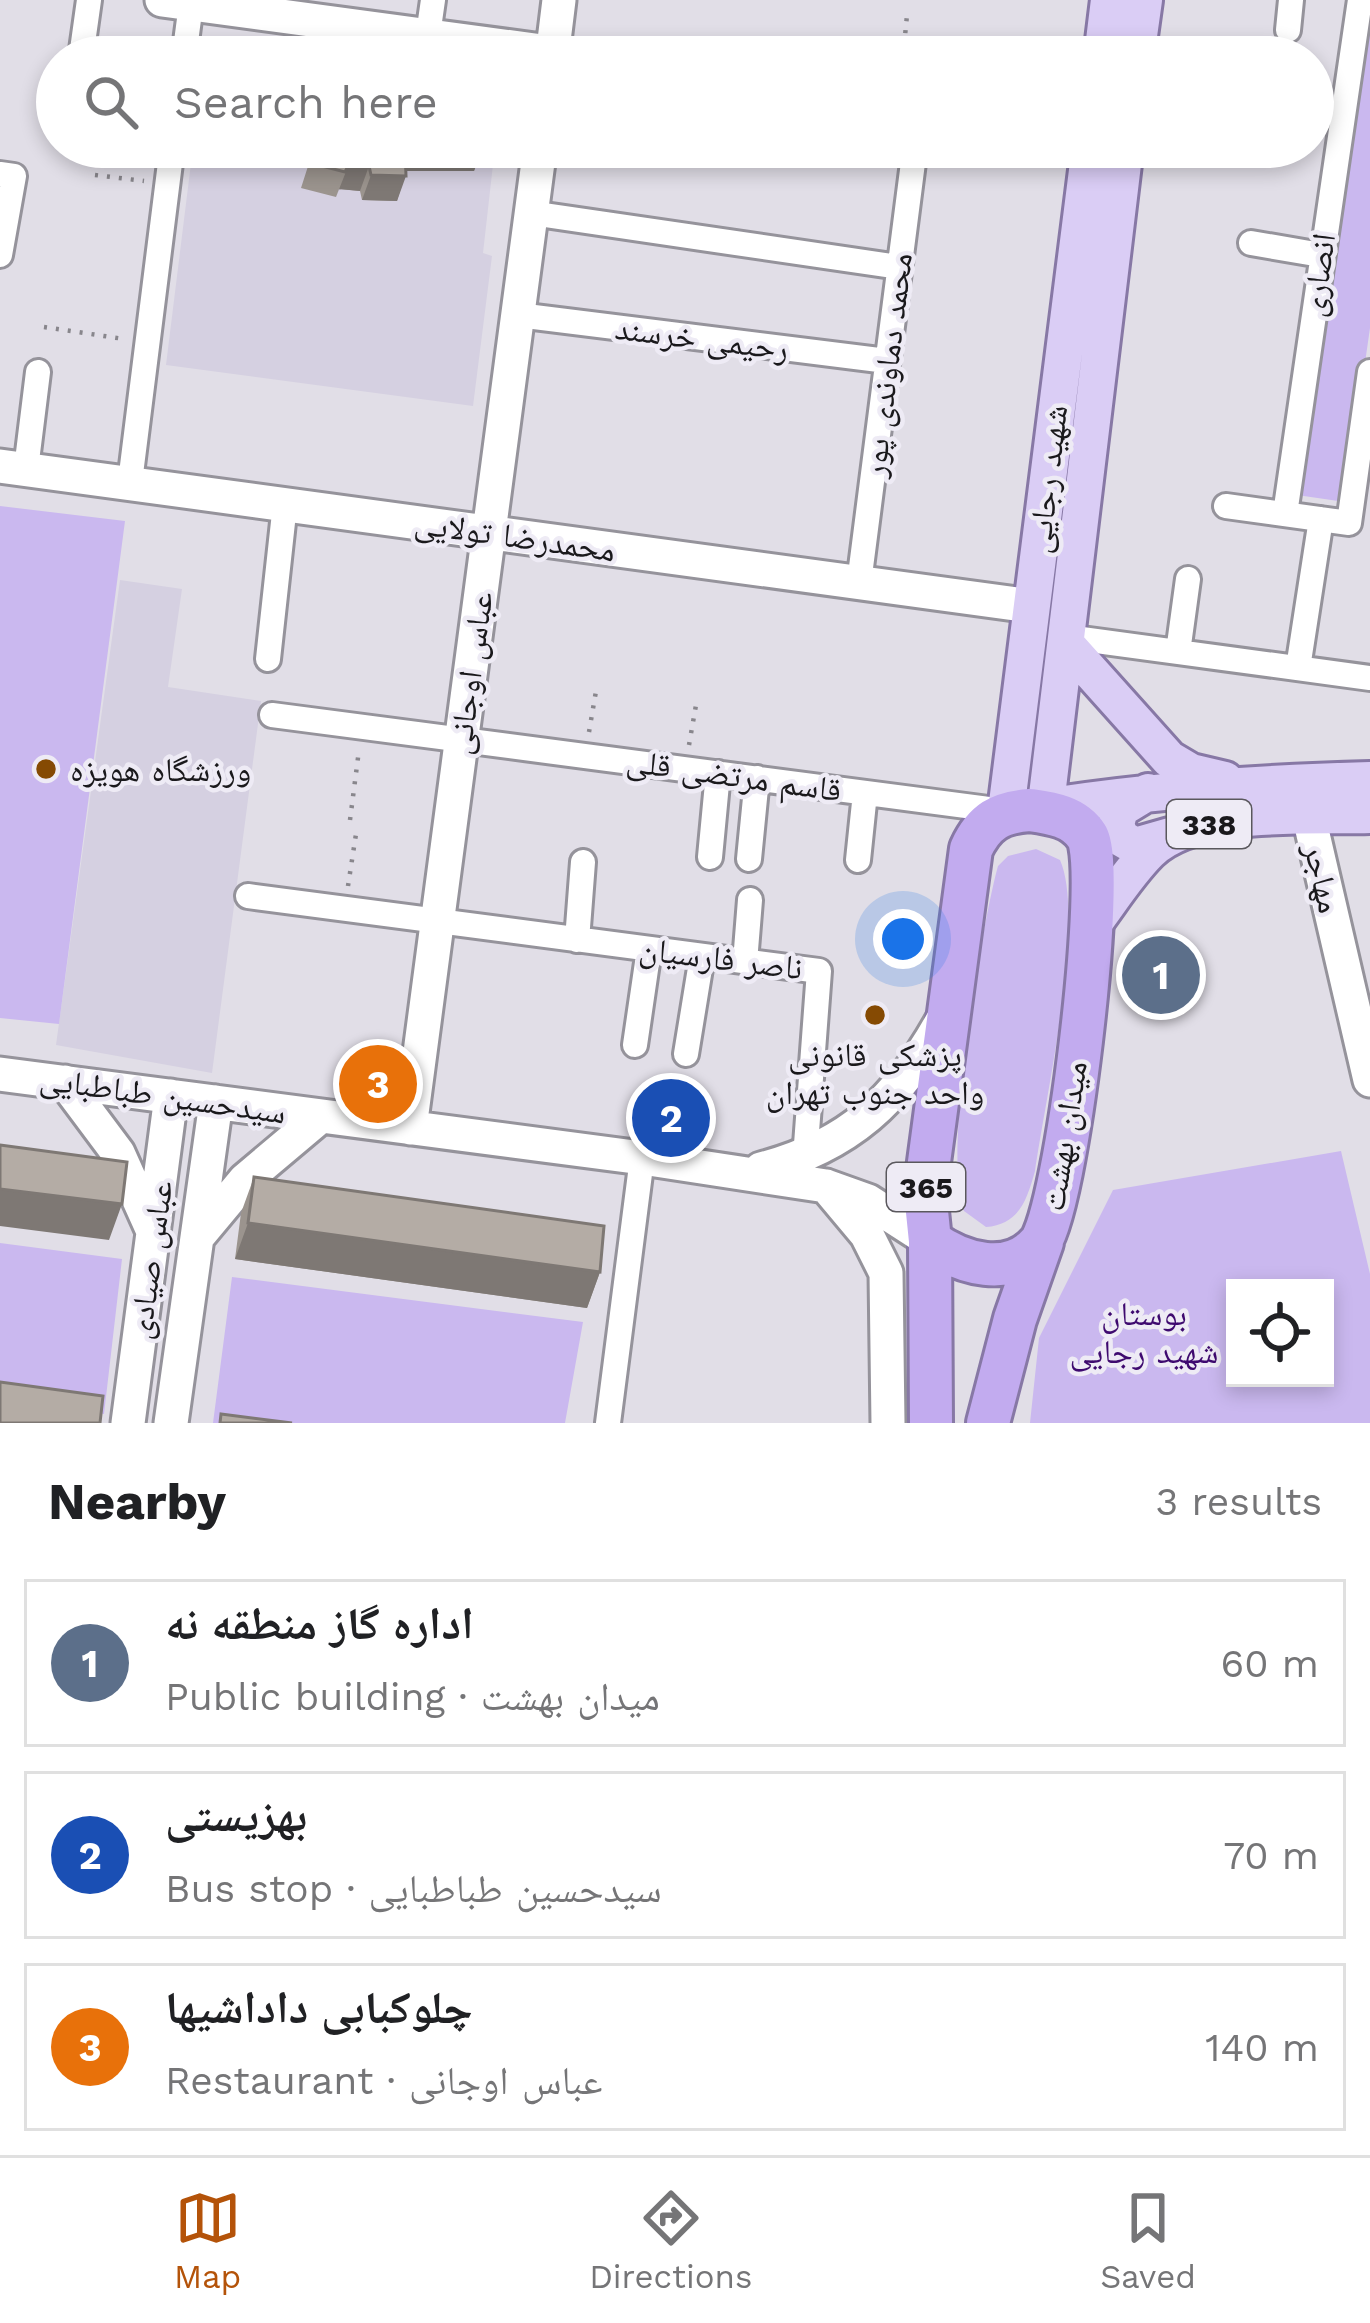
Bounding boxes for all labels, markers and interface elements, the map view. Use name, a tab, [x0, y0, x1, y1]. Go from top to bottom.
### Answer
search box	[36, 36, 1334, 168]
icon: search	[78, 69, 144, 135]
text: Search here	[174, 76, 438, 129]
street label: انصاری	[1293, 231, 1344, 319]
street label: محمد دماوندی پور	[854, 251, 921, 481]
street label: رحیمی خرسند	[613, 308, 791, 369]
street label: شهید رجایی	[1019, 403, 1076, 556]
street label: محمدرضا تولایی	[412, 503, 618, 570]
street label: عباس اوجانی	[439, 589, 502, 757]
street label: قاسم مرتضی قلی	[624, 741, 844, 812]
place label: ورزشگاه هویزه	[70, 750, 251, 789]
marker: ورزشگاه هویزه	[33, 756, 59, 782]
road number: 338	[1167, 800, 1251, 848]
street label: مهاجر	[1296, 838, 1350, 917]
your location	[873, 909, 933, 969]
street label: ناصر فارسیان	[637, 929, 805, 988]
pin: 1	[1122, 930, 1200, 1020]
marker: پزشکی قانونی واحد جنوب تهران	[862, 1002, 888, 1028]
place label: پزشکی قانونی واحد جنوب تهران	[766, 1035, 984, 1113]
pin: 3	[339, 1039, 417, 1129]
street label: سیدحسین طباطبایی	[37, 1058, 289, 1133]
street label: میدان بهشت	[1033, 1058, 1096, 1214]
pin: 2	[632, 1073, 710, 1163]
road number: 365	[887, 1163, 965, 1211]
street label: عباس صیادی	[120, 1178, 181, 1342]
map controls	[1226, 1279, 1334, 1387]
button: locate	[1226, 1279, 1334, 1387]
park label: بوستان شهید رجایی	[1069, 1294, 1219, 1372]
text: Nearby	[48, 1472, 226, 1531]
text: 3 results	[1156, 1479, 1322, 1524]
text: اداره گاز منطقه نه	[165, 1597, 474, 1650]
text: 1	[82, 1641, 98, 1686]
text: 60 m	[1221, 1641, 1319, 1686]
text: Public building · میدان بهشت	[165, 1674, 660, 1719]
text: بهزیستی	[165, 1789, 307, 1842]
text: 2	[78, 1833, 102, 1878]
text: 70 m	[1223, 1833, 1319, 1878]
text: Bus stop · سیدحسین طباطبایی	[165, 1866, 662, 1911]
text: چلوکبابی داداشیها	[165, 1981, 473, 2034]
text: 3	[78, 2025, 102, 2070]
text: 140 m	[1205, 2025, 1319, 2070]
text: Restaurant · عباس اوجانی	[165, 2058, 602, 2103]
tab: Map	[174, 2185, 241, 2296]
tab: Directions	[589, 2185, 752, 2296]
tab: Saved	[1100, 2185, 1196, 2296]

